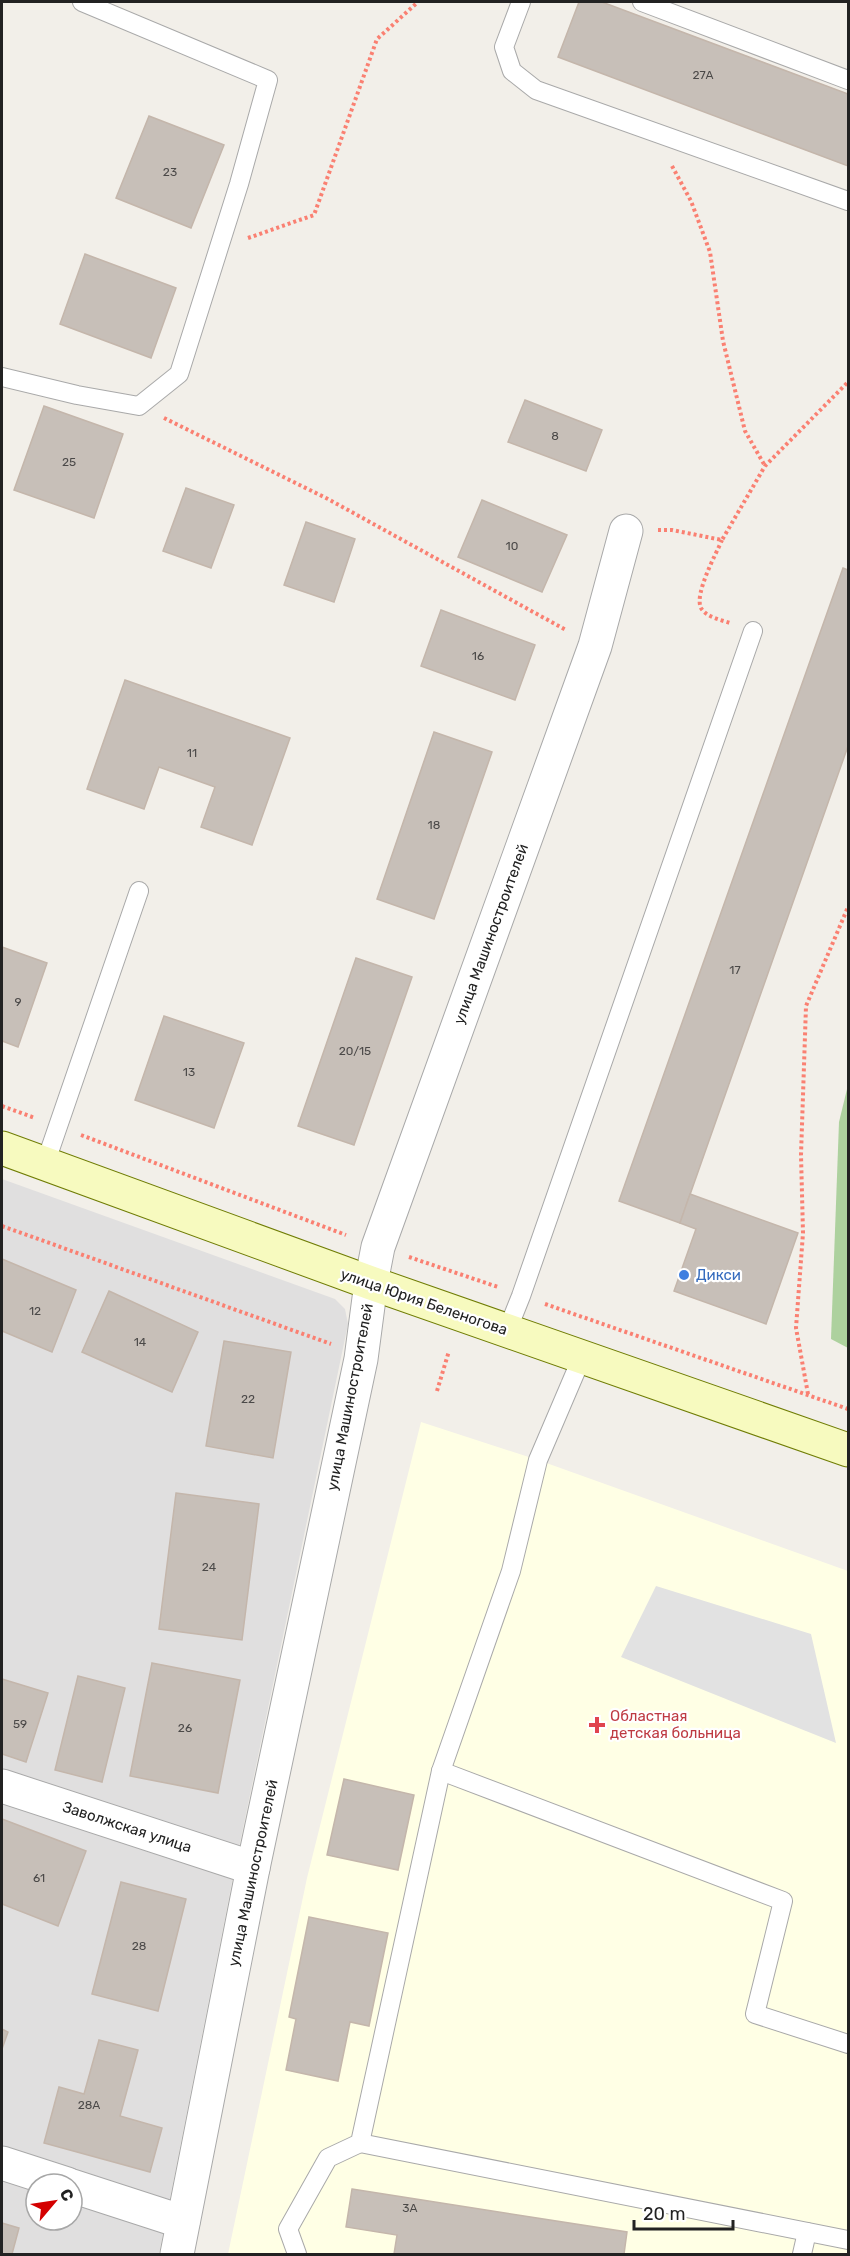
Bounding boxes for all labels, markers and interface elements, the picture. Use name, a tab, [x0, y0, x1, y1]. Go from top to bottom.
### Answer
house number: 27А	[692, 68, 714, 82]
house number: 23	[163, 165, 177, 179]
house number: 8	[551, 429, 559, 443]
house number: 25	[62, 455, 76, 469]
house number: 10	[506, 539, 518, 553]
house number: 16	[472, 649, 484, 663]
house number: 11	[187, 746, 197, 760]
house number: 18	[428, 818, 440, 832]
street label: улица Машиностроителей	[450, 841, 532, 1027]
house number: 17	[729, 963, 741, 977]
house number: 9	[14, 995, 22, 1009]
house number: 20/15	[339, 1044, 371, 1058]
house number: 13	[183, 1065, 195, 1079]
street label: улица Юрия Беленогова	[338, 1265, 510, 1339]
place label: Дикси	[696, 1266, 741, 1284]
marker: Дикси	[677, 1268, 691, 1282]
street label: улица Машиностроителей	[323, 1302, 377, 1492]
house number: 12	[29, 1304, 41, 1318]
house number: 14	[134, 1335, 147, 1349]
house number: 22	[241, 1392, 255, 1406]
house number: 24	[202, 1560, 217, 1574]
place label: Областная детская больница	[610, 1707, 741, 1742]
marker: Областная детская больница	[588, 1716, 606, 1734]
house number: 59	[13, 1717, 27, 1731]
house number: 26	[178, 1721, 192, 1735]
street label: улица Машиностроителей	[224, 1778, 282, 1968]
street label: Заволжская улица	[60, 1798, 194, 1856]
house number: 61	[33, 1871, 45, 1885]
house number: 28	[132, 1939, 146, 1953]
house number: 28А	[78, 2098, 100, 2112]
north arrow	[24, 2172, 84, 2232]
text: С	[56, 2185, 78, 2204]
scale bar	[634, 2193, 733, 2231]
house number: 3А	[402, 2201, 418, 2215]
text: 20 m	[643, 2203, 685, 2225]

